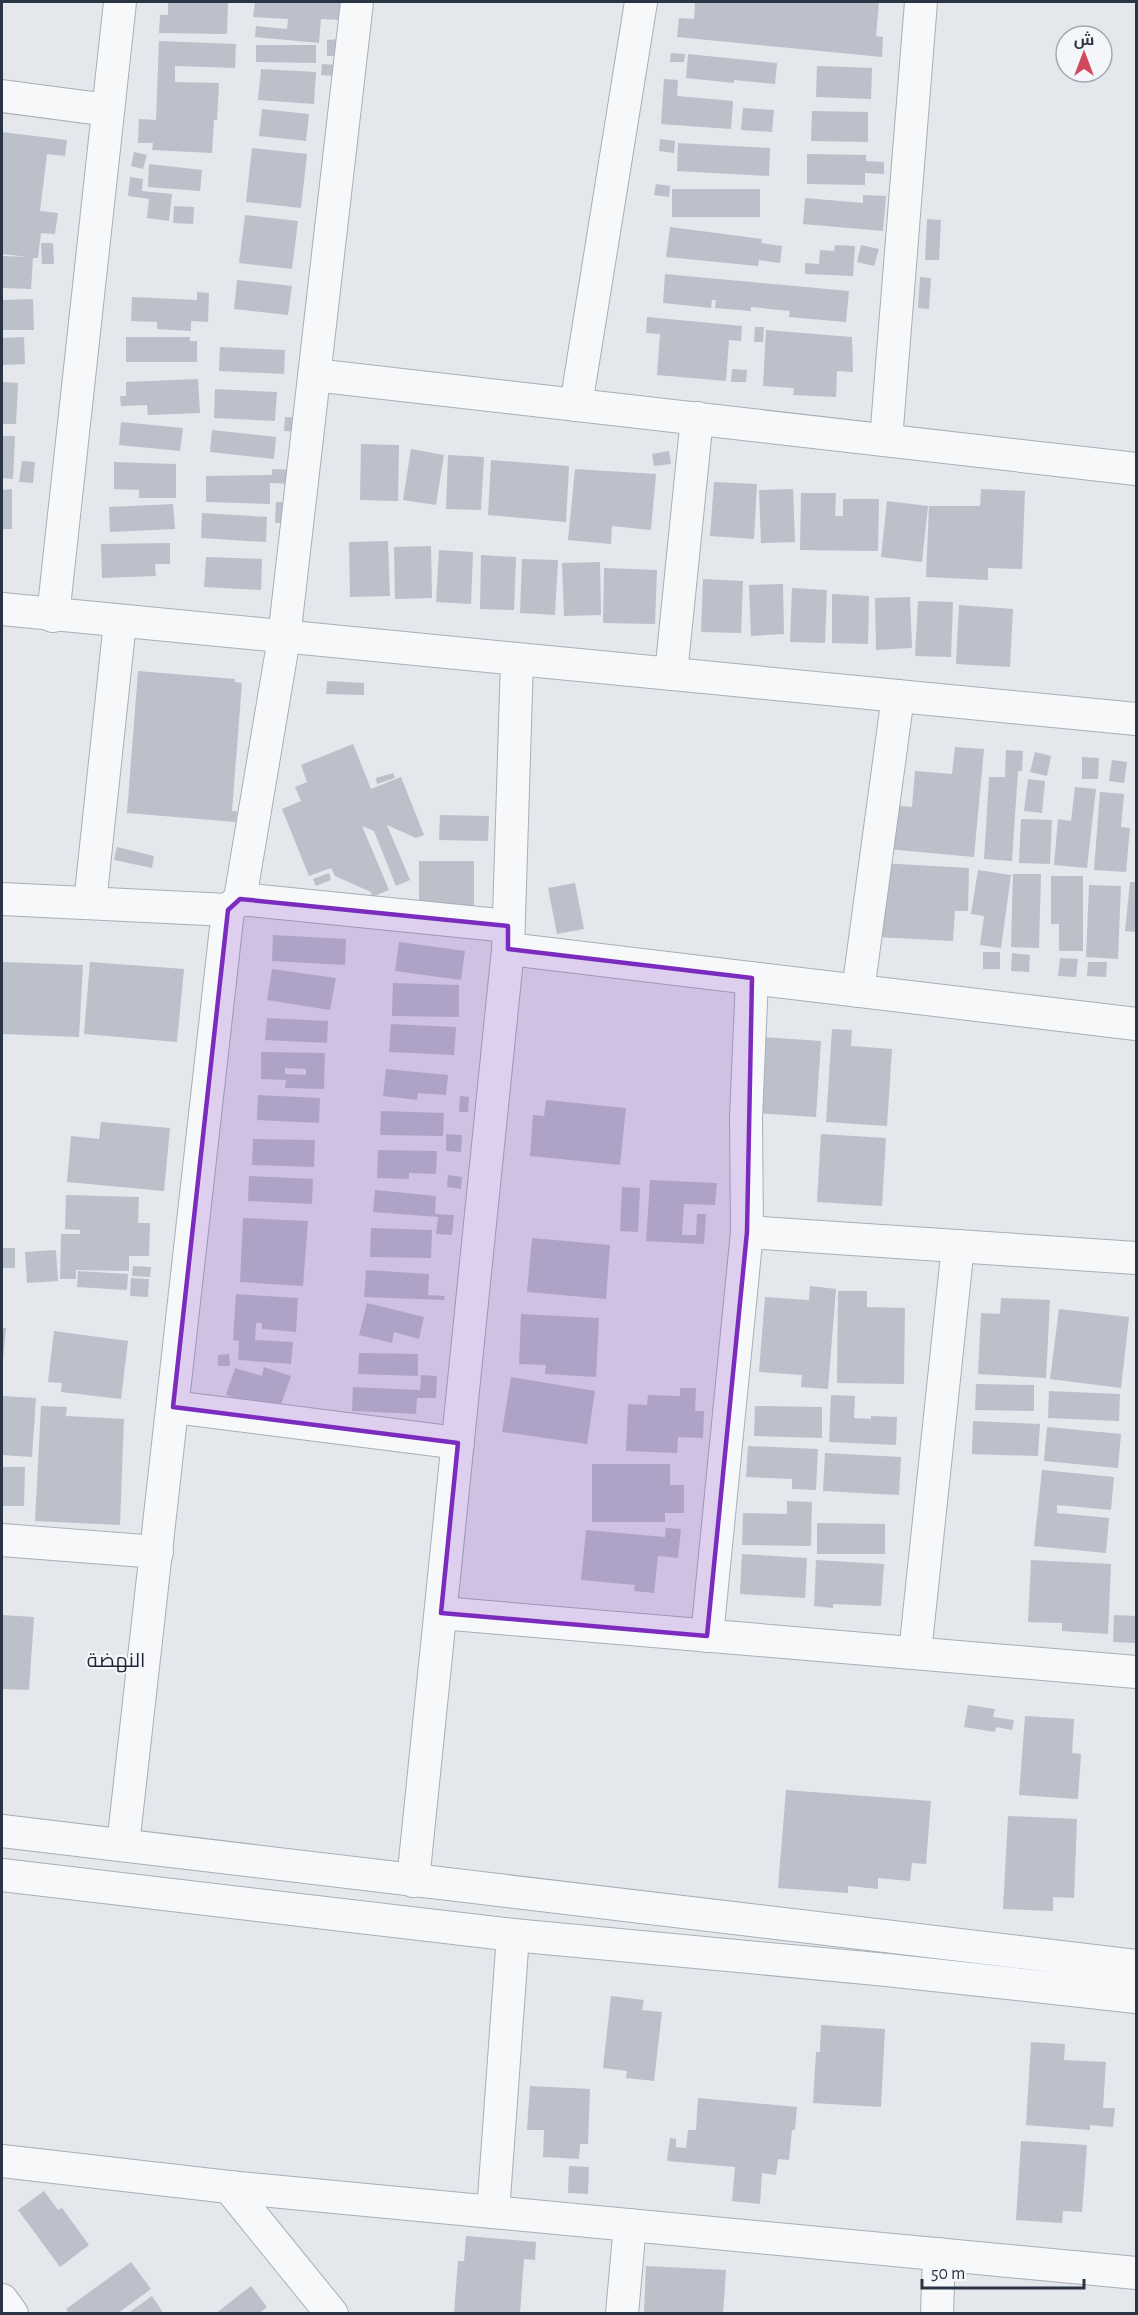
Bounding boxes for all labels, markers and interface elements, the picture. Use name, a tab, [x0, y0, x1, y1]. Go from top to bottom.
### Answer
north arrow	[1054, 24, 1114, 84]
text: ش	[1074, 31, 1094, 49]
district label: النهضة	[87, 1651, 145, 1673]
scale bar	[922, 2252, 1084, 2290]
text: 50 m	[931, 2265, 965, 2283]

